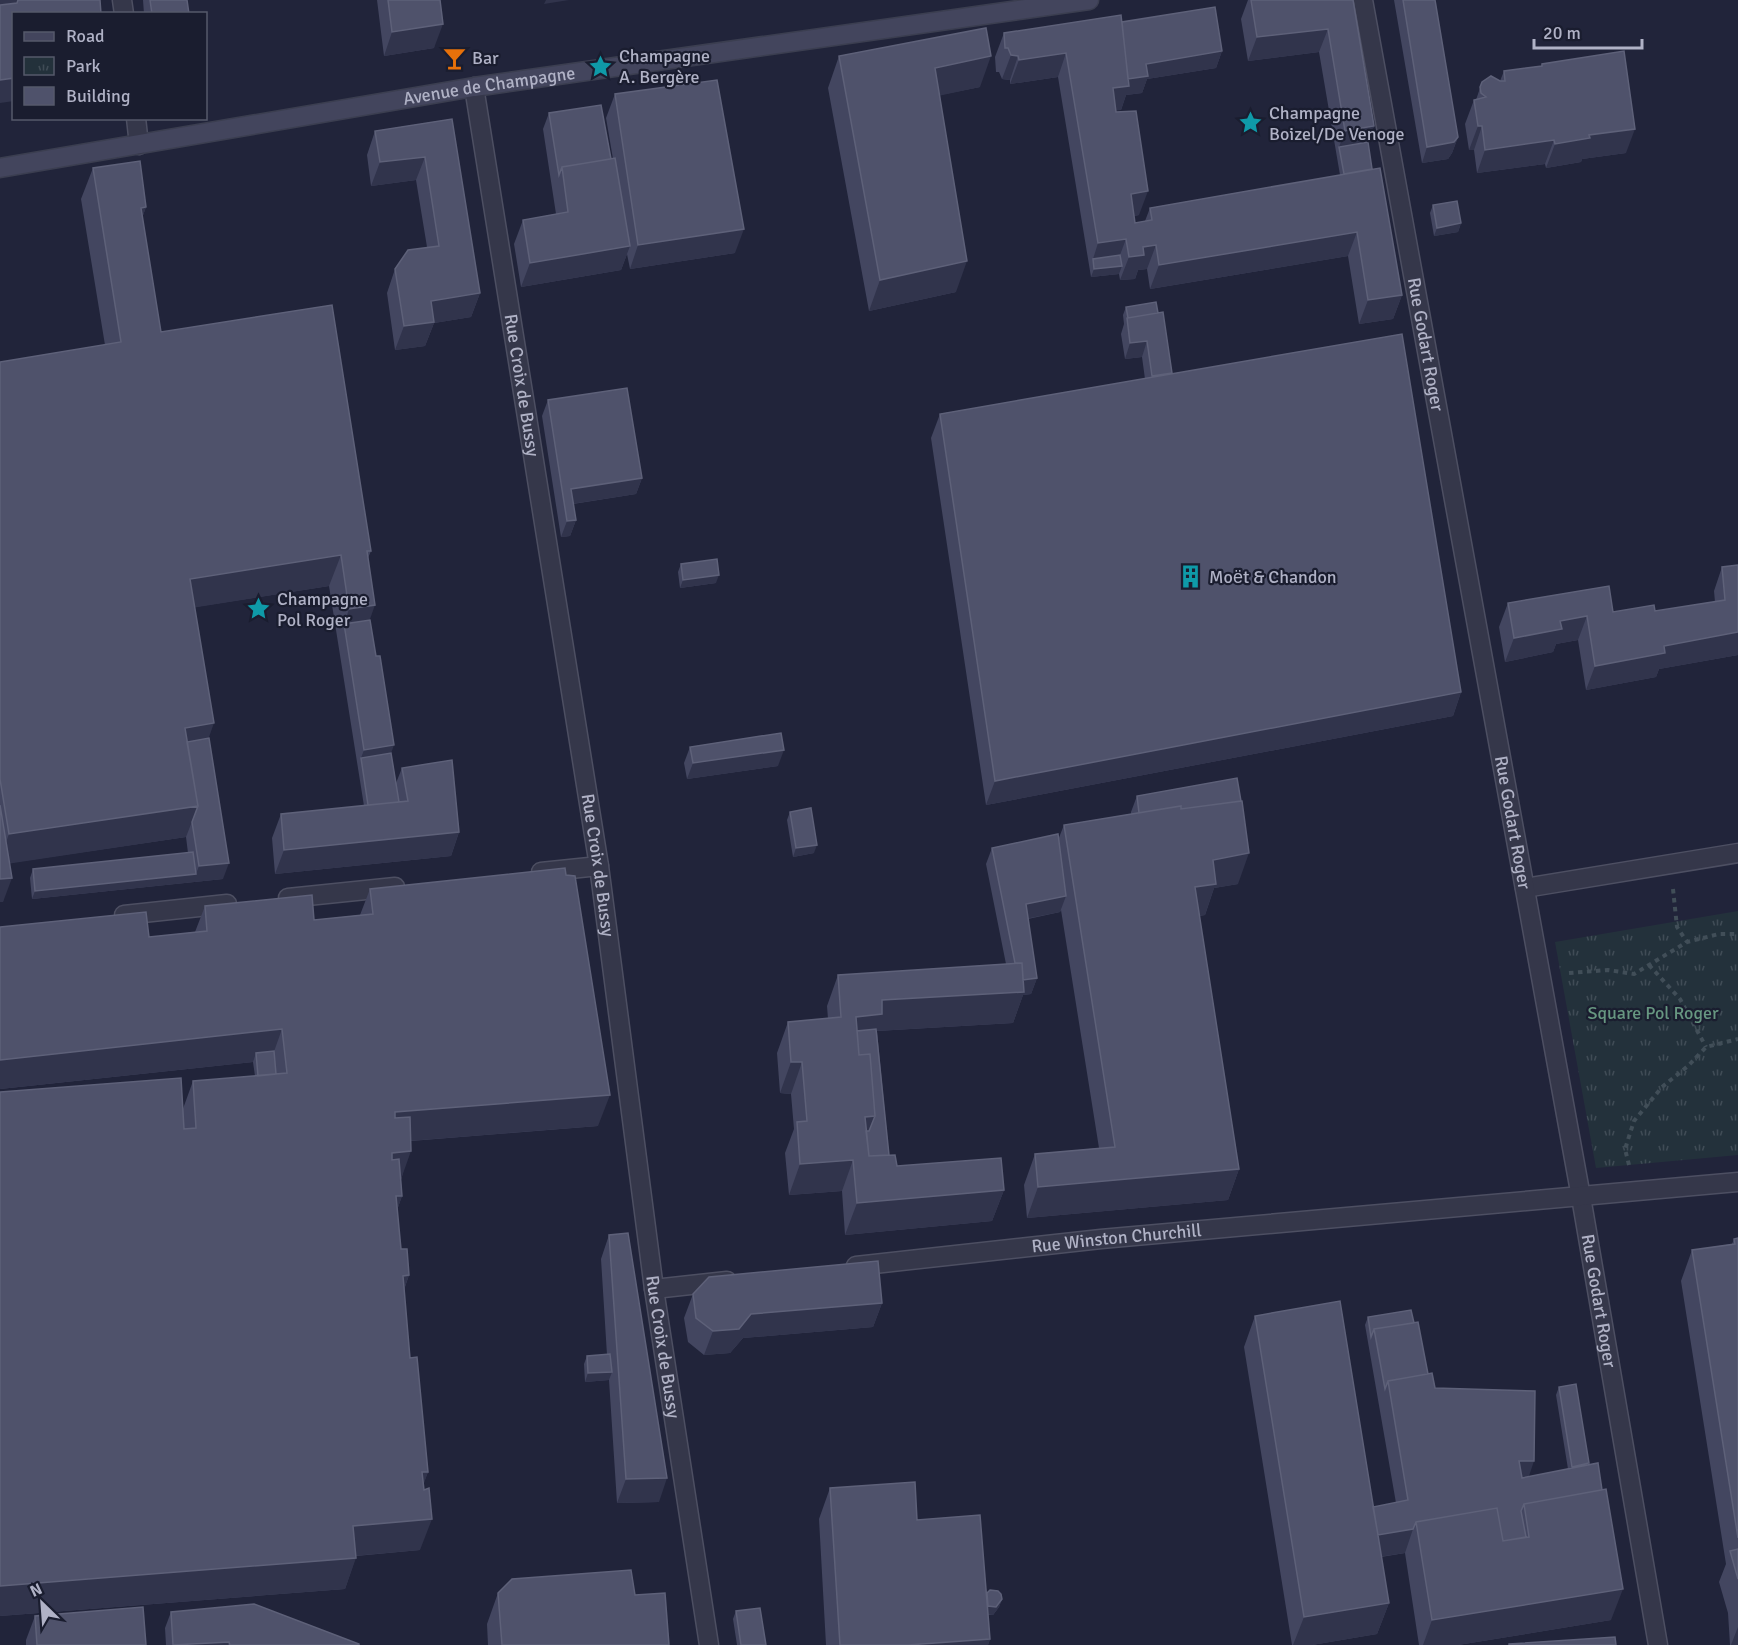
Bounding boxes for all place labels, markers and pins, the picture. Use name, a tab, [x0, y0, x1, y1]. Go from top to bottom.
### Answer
bar icon: Bar	[441, 45, 467, 71]
place label: Champagne A. Bergère	[619, 45, 710, 88]
place label: Bar	[472, 47, 499, 69]
place icon: Champagne A. Bergère	[588, 53, 614, 79]
place label: Champagne Boizel/De Venoge	[1269, 102, 1405, 145]
place icon: Champagne Boizel/De Venoge	[1238, 110, 1264, 136]
building icon: Moёt & Chandon	[1178, 564, 1204, 590]
place label: Moёt & Chandon	[1209, 566, 1337, 588]
place label: Champagne Pol Roger	[277, 588, 368, 631]
place icon: Champagne Pol Roger	[246, 596, 272, 622]

